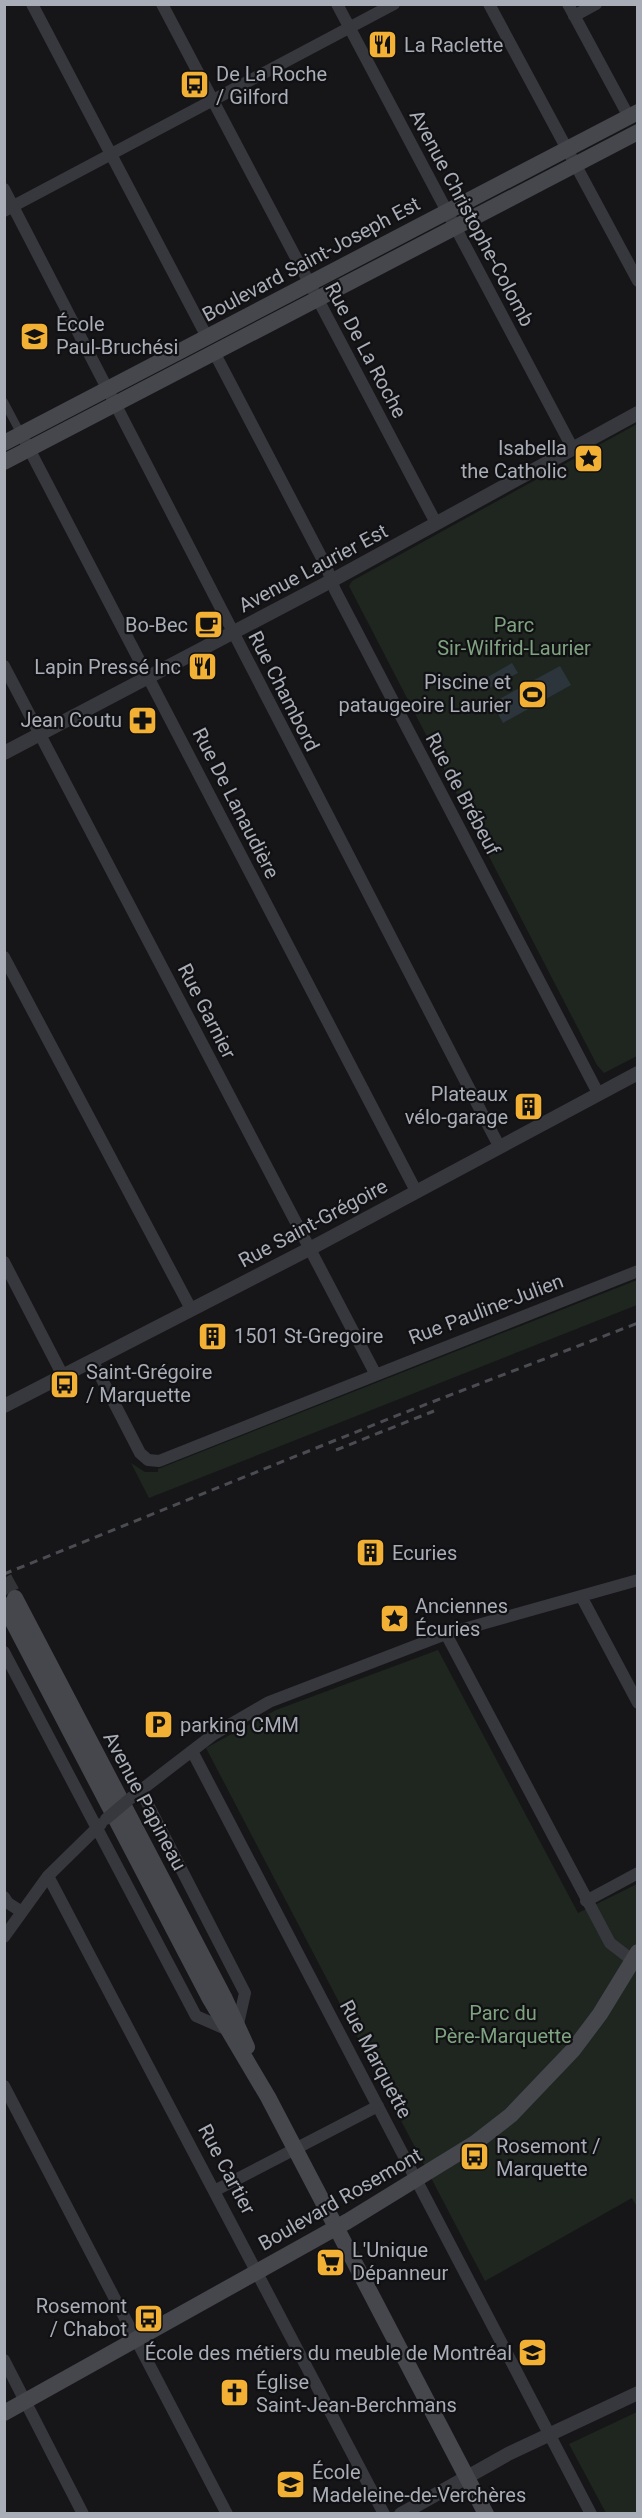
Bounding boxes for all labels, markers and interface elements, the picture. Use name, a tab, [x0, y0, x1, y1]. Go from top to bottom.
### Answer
restaurant icon: La Raclette	[367, 29, 399, 61]
place label: La Raclette	[404, 33, 503, 57]
place label: De La Roche / Gilford	[216, 62, 327, 109]
bus stop icon: De La Roche / Gilford	[179, 69, 211, 101]
street label: Avenue Christophe-Colomb	[405, 106, 539, 330]
street label: Boulevard Saint-Joseph Est	[198, 191, 424, 327]
street label: Rue De La Roche	[320, 278, 412, 422]
place label: École Paul-Bruchési	[56, 312, 178, 359]
school or university icon: École Paul-Bruchési	[19, 320, 51, 352]
place label: Isabella the Catholic	[461, 436, 567, 483]
place icon: Isabella the Catholic	[572, 443, 604, 475]
street label: Avenue Laurier Est	[234, 519, 392, 617]
cafe icon: Bo-Bec	[193, 609, 225, 641]
place label: Bo-Bec	[125, 613, 188, 637]
park label: Parc Sir-Wilfrid-Laurier	[437, 613, 591, 660]
street label: Rue Chambord	[243, 627, 325, 755]
restaurant icon: Lapin Pressé Inc	[186, 651, 218, 683]
place label: Lapin Pressé Inc	[34, 655, 181, 679]
place label: Piscine et pataugeoire Laurier	[338, 670, 511, 717]
sports icon: Piscine et pataugeoire Laurier	[516, 678, 548, 710]
pharmacy icon: Jean Coutu	[127, 704, 159, 736]
place label: Jean Coutu	[20, 708, 122, 732]
street label: Rue De Lanaudière	[188, 724, 284, 882]
street label: Rue de Brébeuf	[421, 729, 505, 859]
street label: Rue Garnier	[173, 959, 241, 1063]
place label: Plateaux vélo-garage	[405, 1082, 508, 1129]
building icon: Plateaux vélo-garage	[513, 1090, 545, 1122]
street label: Rue Saint-Grégoire	[234, 1174, 392, 1272]
street label: Rue Pauline-Julien	[405, 1268, 567, 1350]
building icon: 1501 St-Gregoire	[197, 1320, 229, 1352]
place label: 1501 St-Gregoire	[234, 1324, 383, 1348]
place label: Saint-Grégoire / Marquette	[86, 1360, 212, 1407]
bus stop icon: Saint-Grégoire / Marquette	[49, 1368, 81, 1400]
building icon: Ecuries	[355, 1537, 387, 1569]
place label: Ecuries	[392, 1541, 457, 1565]
place label: Anciennes Écuries	[415, 1594, 508, 1641]
place icon: Anciennes Écuries	[378, 1602, 410, 1634]
parking icon: parking CMM	[143, 1709, 175, 1741]
place label: parking CMM	[180, 1713, 299, 1737]
street label: Avenue Papineau	[98, 1728, 192, 1874]
street label: Rue Marquette	[335, 1996, 417, 2122]
park label: Parc du Père-Marquette	[434, 2001, 572, 2048]
street label: Rue Cartier	[193, 2120, 261, 2218]
place label: Rosemont / Marquette	[496, 2134, 600, 2181]
bus stop icon: Rosemont / Marquette	[459, 2141, 491, 2173]
street label: Boulevard Rosemont	[254, 2142, 426, 2256]
place label: L'Unique Dépanneur	[352, 2238, 449, 2285]
supermarket icon: L'Unique Dépanneur	[315, 2246, 347, 2278]
place label: Rosemont / Chabot	[36, 2294, 127, 2341]
bus stop icon: Rosemont / Chabot	[132, 2302, 164, 2334]
school or university icon: École des métiers du meuble de Montréal	[517, 2337, 549, 2369]
place label: École des métiers du meuble de Montréal	[145, 2341, 512, 2365]
place label: Église Saint-Jean-Berchmans	[256, 2370, 457, 2417]
church icon: Église Saint-Jean-Berchmans	[219, 2377, 251, 2409]
place label: École Madeleine-de-Verchères	[312, 2460, 526, 2507]
school or university icon: École Madeleine-de-Verchères	[275, 2468, 307, 2500]

